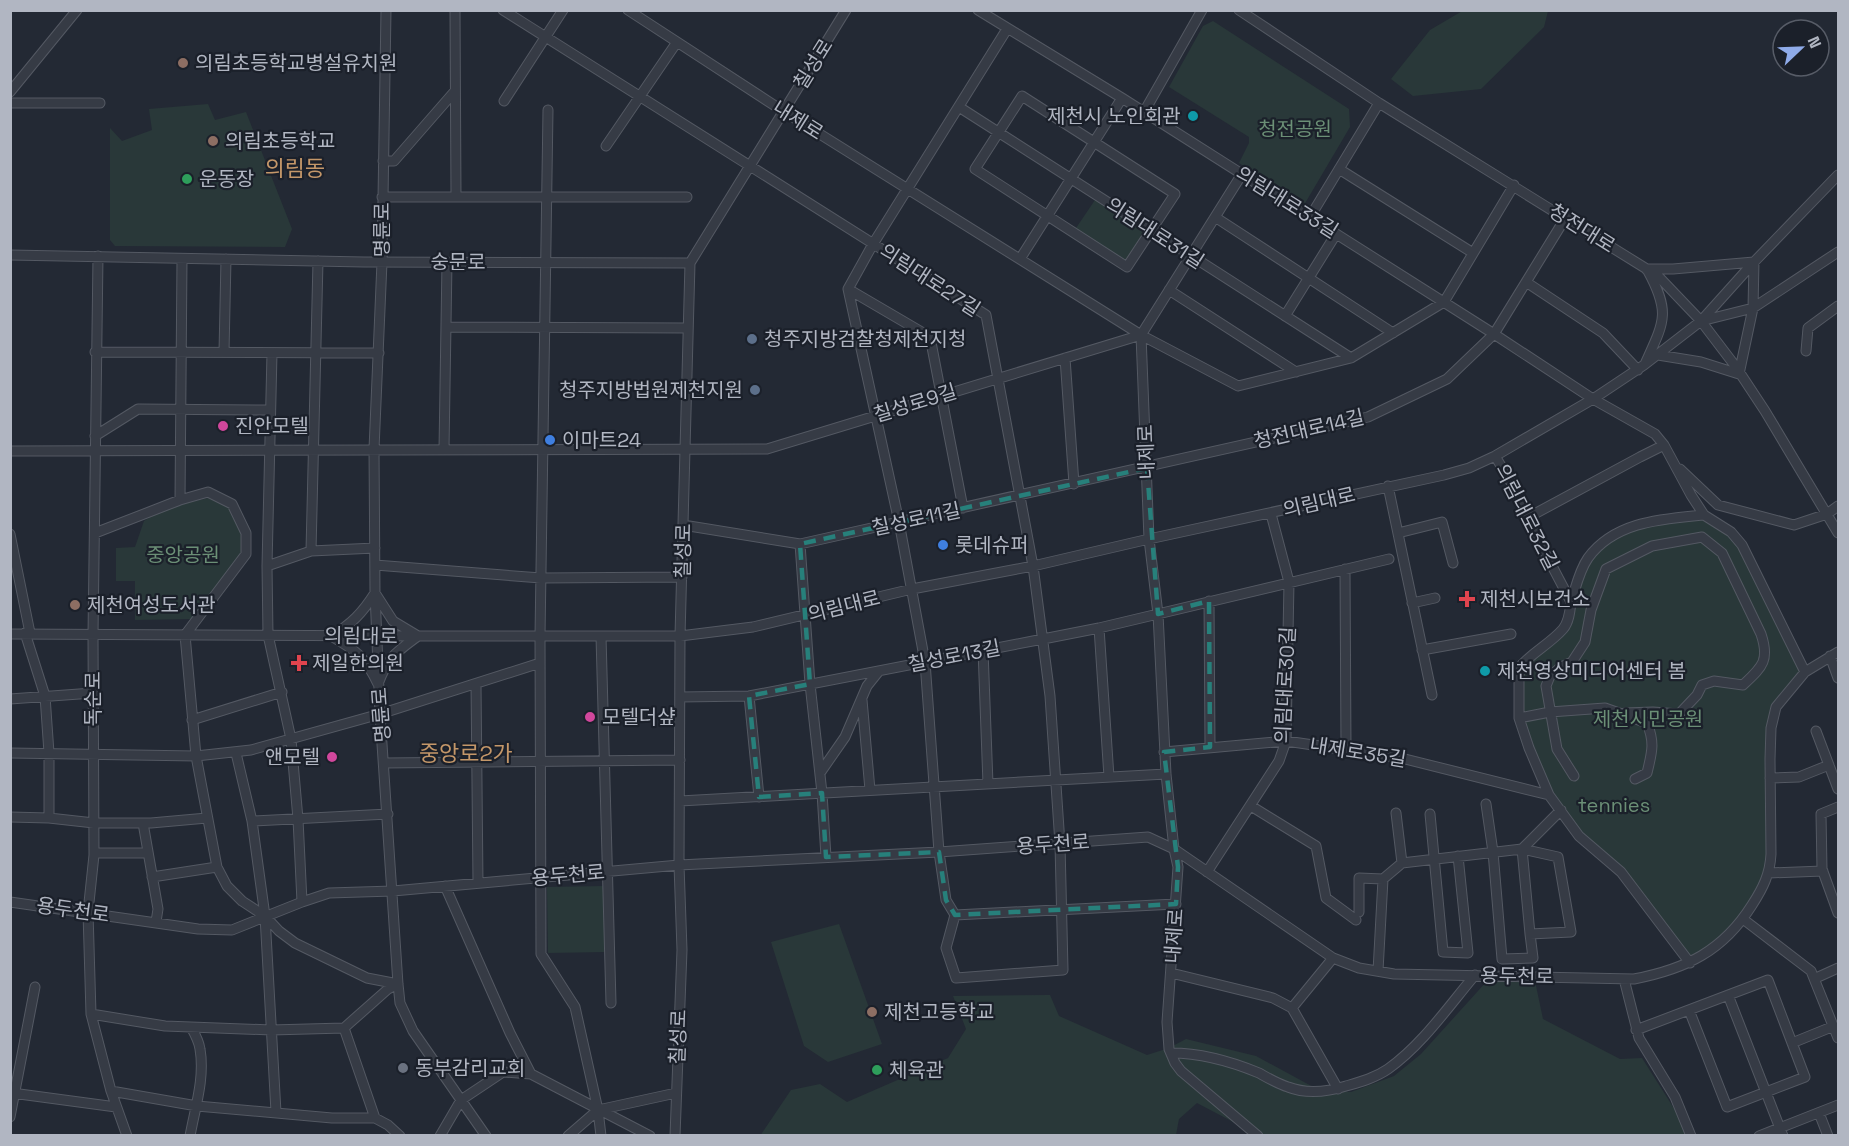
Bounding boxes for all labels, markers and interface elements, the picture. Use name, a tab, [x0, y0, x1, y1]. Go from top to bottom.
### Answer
north arrow	[1771, 18, 1831, 78]
text: N	[1803, 33, 1826, 51]
street label: 칠성로	[787, 34, 839, 94]
place label: 의림초등학교병설유치원	[195, 50, 397, 76]
marker: 의림초등학교병설유치원	[176, 56, 190, 70]
street label: 내제로	[768, 94, 828, 146]
place label: 제천시 노인회관	[1047, 103, 1181, 129]
marker: 제천시 노인회관	[1186, 109, 1200, 123]
park label: 청전공원	[1258, 116, 1332, 142]
place label: 의림초등학교	[225, 128, 335, 154]
marker: 의림초등학교	[206, 134, 220, 148]
district label: 의림동	[265, 154, 325, 182]
street label: 의림대로33길	[1231, 160, 1343, 244]
place label: 운동장	[199, 166, 254, 192]
marker: 운동장	[180, 172, 194, 186]
street label: 의림대로31길	[1101, 192, 1209, 274]
street label: 청전대로	[1544, 197, 1620, 259]
street label: 명륜로	[369, 202, 395, 258]
street label: 의림대로27길	[875, 238, 985, 322]
street label: 숭문로	[430, 249, 486, 275]
place label: 청주지방검찰청제천지청	[764, 326, 966, 352]
marker: 청주지방검찰청제천지청	[745, 332, 759, 346]
place label: 청주지방법원제천지원	[559, 377, 743, 403]
street label: 칠성로9길	[870, 378, 960, 428]
marker: 청주지방법원제천지원	[748, 383, 762, 397]
street label: 청전대로14길	[1251, 404, 1367, 454]
place label: 진안모텔	[235, 413, 309, 439]
marker: 진안모텔	[216, 419, 230, 433]
street label: 내제로	[1132, 424, 1160, 480]
place label: 이마트24	[562, 427, 641, 453]
marker: 이마트24	[543, 433, 557, 447]
street label: 의림대로32길	[1489, 459, 1565, 575]
street label: 의림대로	[1280, 481, 1358, 523]
street label: 칠성로11길	[869, 497, 963, 541]
street label: 칠성로	[670, 523, 696, 579]
place label: 롯데슈퍼	[955, 532, 1029, 558]
marker: 롯데슈퍼	[936, 538, 950, 552]
park label: 중앙공원	[146, 542, 220, 568]
street label: 의림대로	[805, 584, 883, 628]
place label: 제천시보건소	[1480, 586, 1590, 612]
marker: 제천시보건소	[1458, 590, 1476, 608]
place label: 제천여성도서관	[87, 592, 216, 618]
marker: 제천여성도서관	[68, 598, 82, 612]
street label: 의림대로	[324, 622, 398, 650]
street label: 의림대로30길	[1269, 626, 1301, 744]
street label: 칠성로13길	[905, 634, 1003, 678]
place label: 제일한의원	[312, 650, 404, 676]
marker: 제일한의원	[290, 654, 308, 672]
place label: 제천영상미디어센터 봄	[1497, 658, 1686, 684]
marker: 제천영상미디어센터 봄	[1478, 664, 1492, 678]
street label: 독순로	[80, 671, 106, 727]
street label: 명륜로	[366, 687, 396, 743]
place label: 모텔더샾	[602, 704, 676, 730]
park label: 제천시민공원	[1593, 706, 1703, 732]
marker: 모텔더샾	[583, 710, 597, 724]
street label: 내제로35길	[1308, 732, 1408, 772]
district label: 중앙로2가	[419, 739, 513, 767]
place label: 앤모텔	[265, 744, 320, 770]
marker: 앤모텔	[325, 750, 339, 764]
park label: tennies	[1578, 792, 1650, 818]
street label: 용두천로	[1015, 828, 1091, 860]
street label: 용두천로	[530, 859, 606, 891]
street label: 용두천로	[35, 892, 111, 928]
street label: 내제로	[1159, 908, 1189, 964]
street label: 용두천로	[1480, 962, 1554, 990]
place label: 제천고등학교	[884, 999, 994, 1025]
marker: 제천고등학교	[865, 1005, 879, 1019]
street label: 칠성로	[664, 1009, 692, 1065]
place label: 동부감리교회	[415, 1055, 525, 1081]
place label: 체육관	[889, 1057, 944, 1083]
marker: 동부감리교회	[396, 1061, 410, 1075]
marker: 체육관	[870, 1063, 884, 1077]

